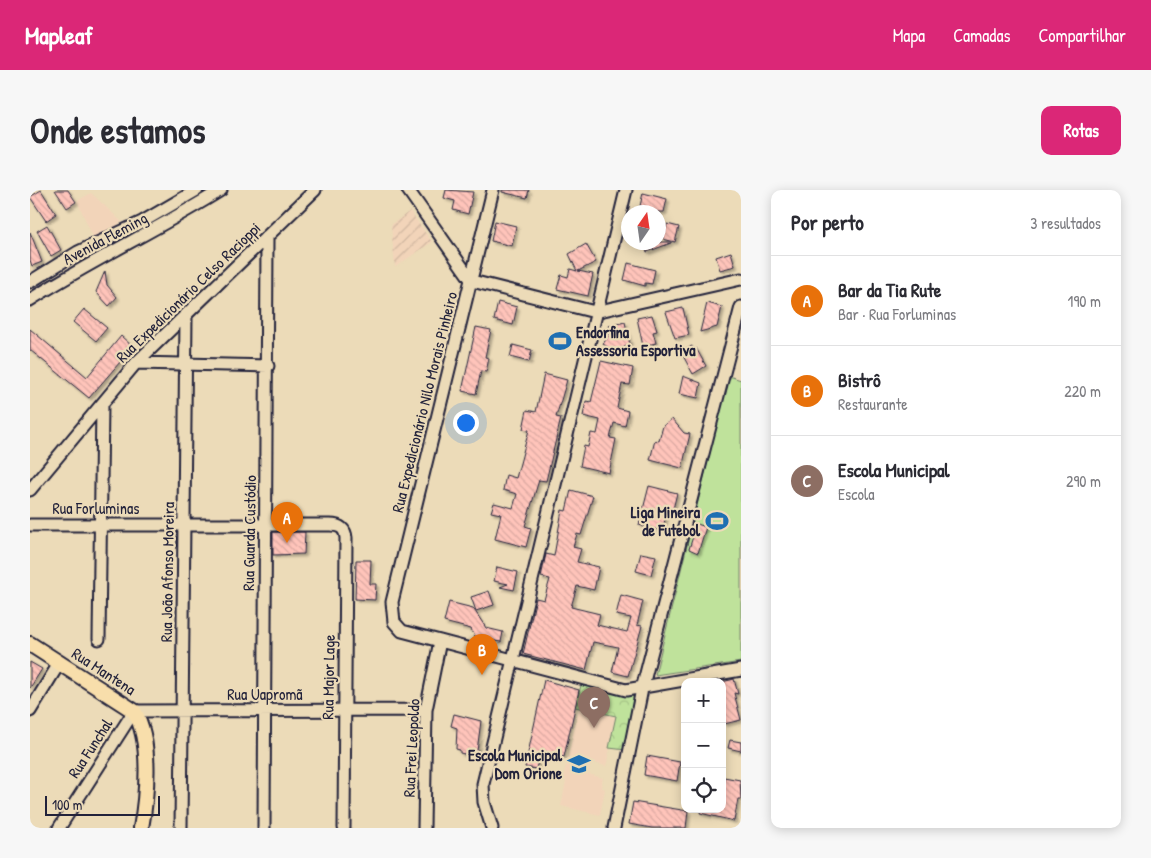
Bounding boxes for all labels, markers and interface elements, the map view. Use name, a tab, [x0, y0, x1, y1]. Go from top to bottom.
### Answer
text: Mapleaf	[25, 19, 93, 51]
text: Mapa	[893, 23, 925, 48]
text: Camadas	[953, 23, 1010, 48]
text: Compartilhar	[1038, 23, 1126, 48]
button: Rotas	[1041, 106, 1121, 155]
text: Onde estamos	[30, 107, 205, 154]
north arrow	[621, 205, 666, 250]
street label: Avenida Fleming	[59, 206, 151, 270]
text: Por perto	[791, 208, 864, 237]
text: 3 resultados	[1030, 212, 1101, 234]
street label: Rua Expedicionário Celso Racioppi	[111, 217, 265, 367]
text: Bar da Tia Rute	[838, 277, 941, 303]
street label: Rua Expedicionário Nilo Morais Pinheiro	[386, 289, 462, 515]
text: A	[803, 290, 811, 312]
text: 190 m	[1068, 290, 1101, 312]
text: Bar · Rua Forluminas	[838, 303, 956, 325]
place label: Endorfina Assessoria Esportiva	[576, 321, 696, 362]
sports icon: Endorfina Assessoria Esportiva	[547, 328, 573, 354]
text: Bistrô	[838, 367, 881, 393]
text: B	[803, 380, 811, 402]
text: 220 m	[1064, 380, 1101, 402]
text: Restaurante	[838, 393, 908, 415]
your location	[453, 410, 479, 436]
text: Escola Municipal	[838, 457, 950, 483]
text: C	[803, 470, 811, 492]
text: 290 m	[1066, 470, 1101, 492]
street label: Rua Guarda Custódio	[237, 474, 261, 591]
text: Escola	[838, 483, 874, 505]
street label: Rua Forluminas	[52, 497, 140, 519]
place label: Liga Mineira de Futebol	[631, 501, 701, 541]
street label: Rua João Afonso Moreira	[155, 502, 179, 642]
pin: A	[271, 502, 303, 543]
sports icon: Liga Mineira de Futebol	[704, 508, 730, 534]
street label: Rua Major Lage	[316, 634, 340, 720]
pin: B	[466, 634, 498, 675]
street label: Rua Mantena	[68, 642, 140, 700]
map controls	[681, 678, 726, 813]
button: +	[681, 678, 726, 723]
street label: Rua Uapromã	[227, 683, 303, 705]
pin: C	[578, 687, 610, 728]
street label: Rua Frei Leopoldo	[397, 698, 425, 798]
street label: Rua Funchal	[63, 713, 118, 782]
button: −	[681, 723, 726, 768]
place label: Escola Municipal Dom Orione	[468, 744, 563, 784]
school or university icon: Escola Municipal Dom Orione	[566, 751, 592, 777]
button: locate	[681, 768, 726, 813]
scale bar	[45, 793, 160, 816]
text: 100 m	[52, 795, 82, 814]

